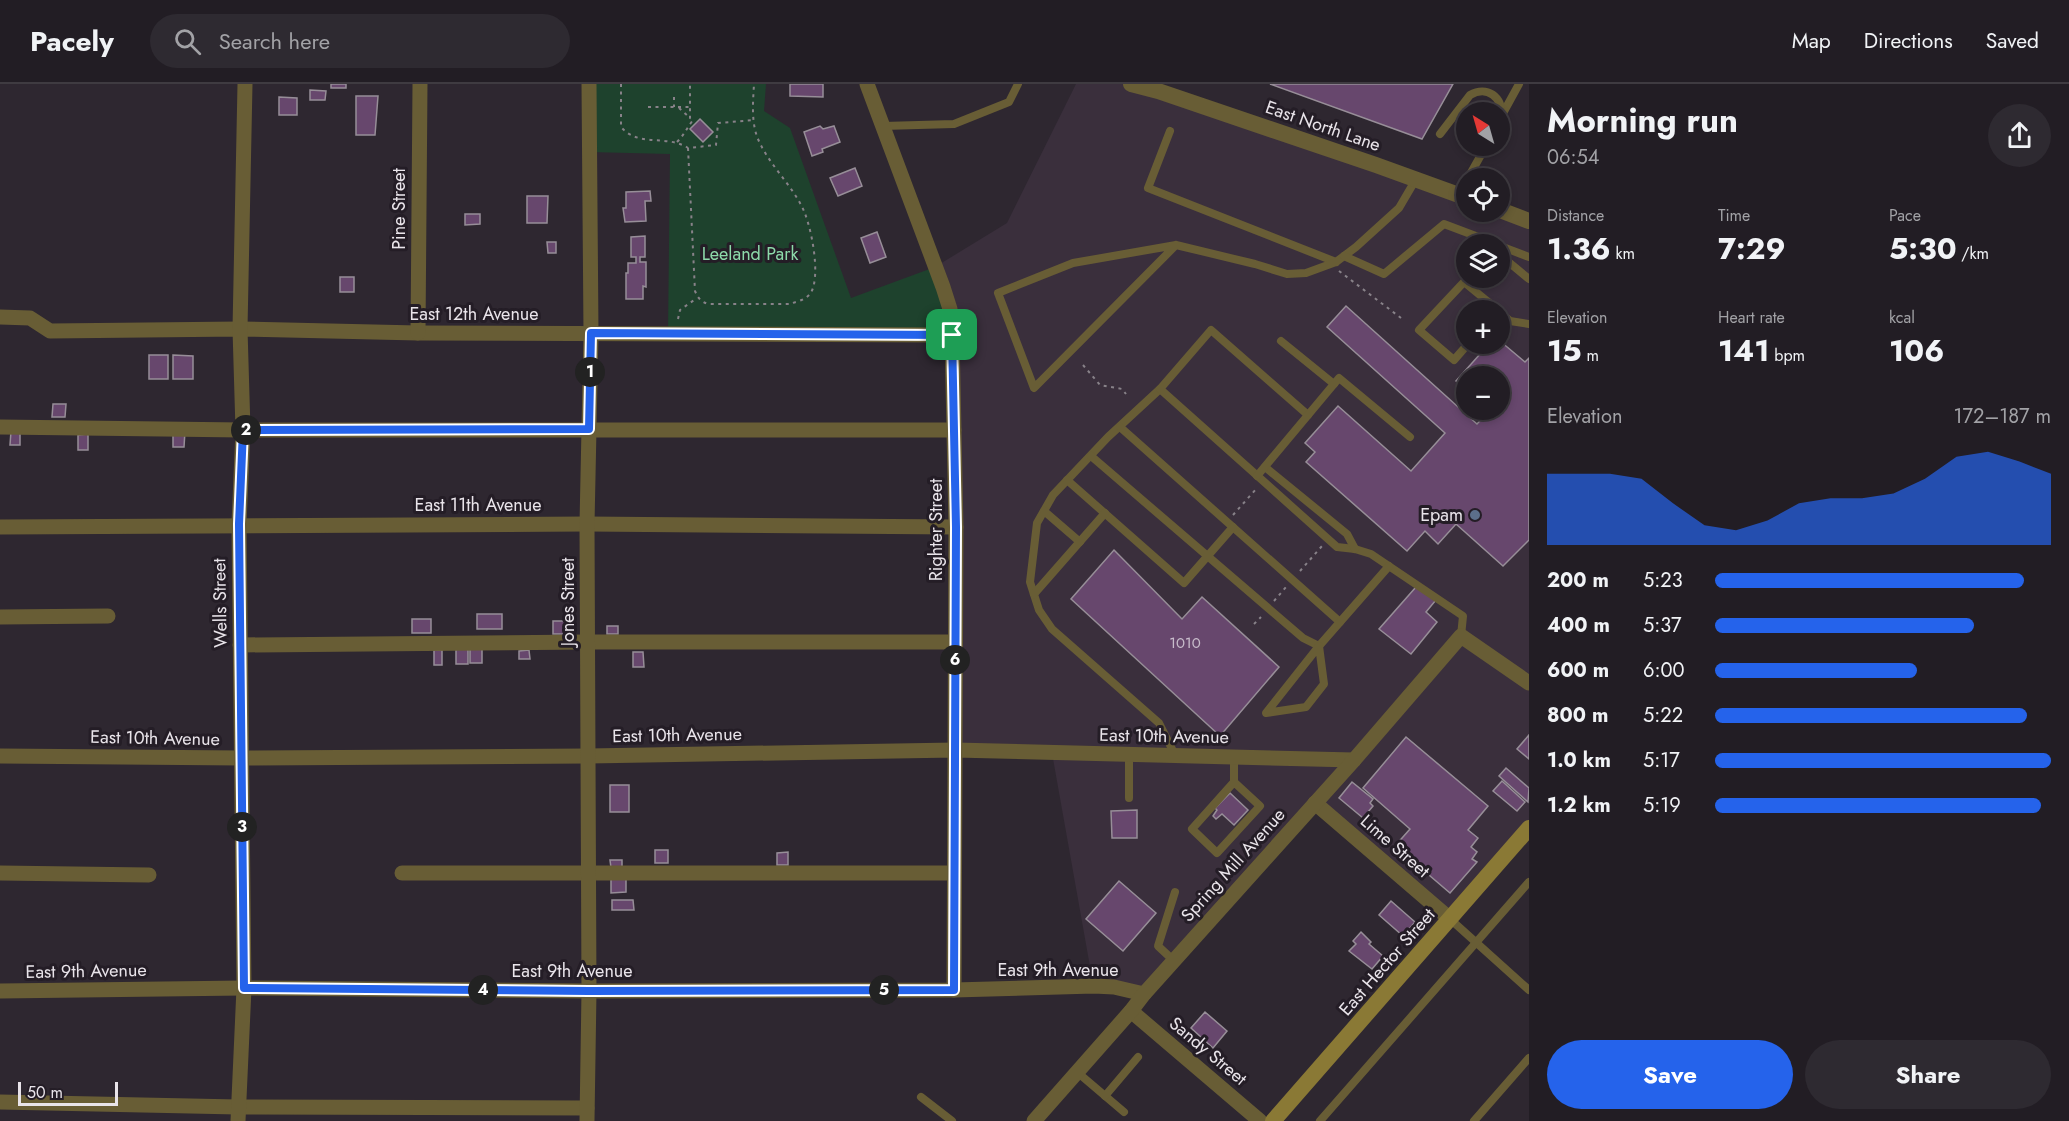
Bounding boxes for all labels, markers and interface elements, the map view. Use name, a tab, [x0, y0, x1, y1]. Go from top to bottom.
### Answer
search box	[150, 14, 570, 68]
text: Pacely	[30, 21, 114, 62]
icon: search	[171, 25, 204, 58]
text: Search here	[219, 25, 330, 57]
text: Map	[1792, 26, 1831, 56]
text: Directions	[1864, 26, 1953, 56]
text: Saved	[1986, 26, 2039, 56]
street label: East North Lane	[1262, 94, 1384, 158]
text: Morning run	[1547, 97, 1738, 144]
north arrow	[1456, 102, 1510, 156]
map controls	[1456, 102, 1510, 420]
button: share	[1988, 104, 2051, 167]
text: 06:54	[1547, 143, 1599, 172]
street label: Pine Street	[386, 168, 412, 250]
button: locate	[1456, 168, 1510, 222]
text: Distance	[1547, 204, 1604, 227]
text: Time	[1718, 204, 1750, 227]
text: Pace	[1889, 204, 1921, 227]
text: 1.36	[1547, 227, 1611, 270]
text: 7:29	[1718, 227, 1786, 270]
text: 5:30	[1889, 227, 1957, 270]
button: layers	[1456, 234, 1510, 288]
park label: Leeland Park	[702, 241, 798, 267]
text: km	[1611, 242, 1635, 265]
text: /km	[1957, 242, 1989, 265]
button: +	[1456, 300, 1510, 354]
street label: East 12th Avenue	[409, 301, 539, 327]
text: Elevation	[1547, 306, 1607, 329]
text: Heart rate	[1718, 306, 1785, 329]
text: kcal	[1889, 306, 1915, 329]
pin	[926, 309, 977, 360]
icon: arrive	[935, 318, 968, 351]
text: 15	[1547, 329, 1582, 372]
text: 141	[1718, 329, 1769, 372]
text: 106	[1889, 329, 1944, 372]
text: m	[1582, 344, 1599, 367]
text: bpm	[1769, 344, 1805, 367]
pin: 1	[575, 357, 605, 387]
text: 1	[586, 360, 594, 383]
button: −	[1456, 366, 1510, 420]
text: Elevation	[1547, 402, 1622, 431]
text: 172–187 m	[1954, 402, 2051, 431]
pin: 2	[231, 415, 261, 445]
text: 2	[241, 418, 251, 441]
street label: Righter Street	[923, 478, 949, 581]
street label: East 11th Avenue	[415, 492, 541, 518]
place label: Epam	[1420, 502, 1463, 528]
marker: Epam	[1468, 508, 1482, 522]
street label: Wells Street	[206, 557, 234, 648]
street label: Jones Street	[555, 557, 581, 648]
text: 200 m	[1547, 566, 1609, 595]
text: 5:23	[1643, 566, 1683, 595]
text: 400 m	[1547, 611, 1610, 640]
text: 5:37	[1643, 611, 1681, 640]
house number: 1010	[1169, 632, 1201, 654]
pin: 6	[940, 645, 970, 675]
text: 6	[950, 648, 960, 671]
text: 600 m	[1547, 656, 1609, 685]
text: 6:00	[1643, 656, 1685, 685]
text: 800 m	[1547, 701, 1608, 730]
text: 5:22	[1643, 701, 1683, 730]
street label: East 10th Avenue	[612, 721, 742, 749]
street label: East 10th Avenue	[1099, 722, 1229, 750]
street label: East 10th Avenue	[90, 724, 220, 752]
text: 1.0 km	[1547, 746, 1611, 775]
text: 5:17	[1643, 746, 1680, 775]
text: 1.2 km	[1547, 791, 1611, 820]
text: 5:19	[1643, 791, 1681, 820]
street label: Spring Mill Avenue	[1175, 802, 1291, 928]
street label: Lime Street	[1355, 808, 1436, 884]
pin: 3	[227, 812, 257, 842]
text: 3	[237, 815, 247, 838]
street label: East Hector Street	[1333, 902, 1442, 1021]
street label: East 9th Avenue	[25, 957, 147, 985]
street label: East 9th Avenue	[997, 957, 1119, 983]
street label: East 9th Avenue	[511, 958, 633, 984]
pin: 4	[468, 975, 498, 1005]
pin: 5	[869, 975, 899, 1005]
text: 4	[477, 978, 489, 1001]
text: 5	[879, 978, 889, 1001]
street label: Sandy Street	[1163, 1011, 1253, 1092]
button: Save	[1547, 1040, 1793, 1109]
button: Share	[1805, 1040, 2051, 1109]
scale bar	[18, 1079, 118, 1106]
text: 50 m	[27, 1081, 63, 1104]

